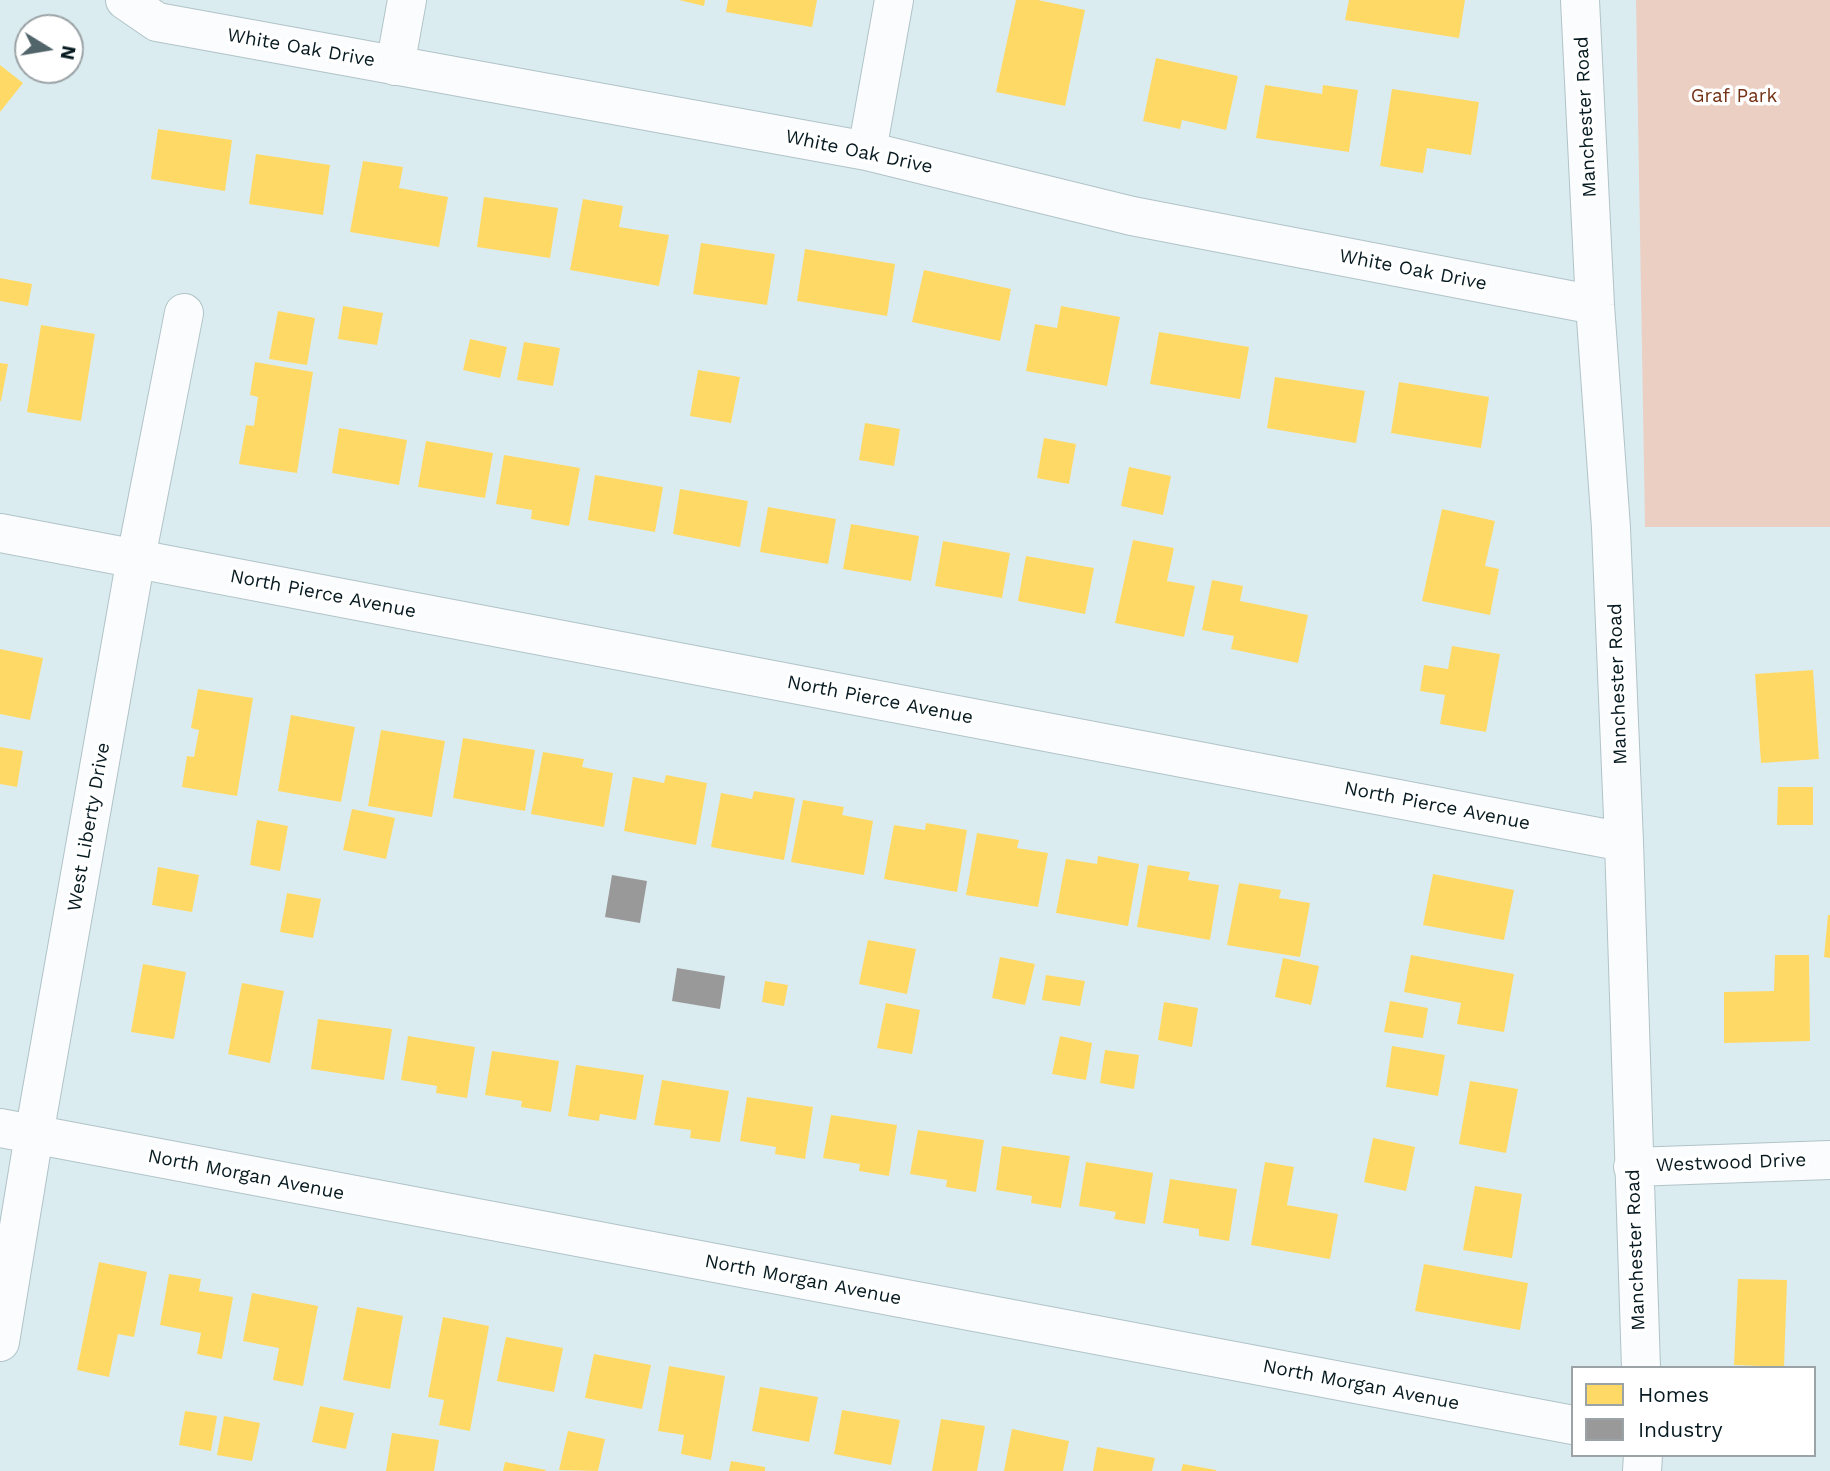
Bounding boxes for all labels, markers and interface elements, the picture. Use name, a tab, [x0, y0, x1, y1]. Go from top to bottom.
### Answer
north arrow	[14, 14, 84, 84]
street label: White Oak Drive	[225, 24, 377, 72]
street label: Manchester Road	[1570, 36, 1602, 198]
text: N	[56, 44, 81, 62]
park label: Graf Park	[1691, 85, 1777, 107]
street label: White Oak Drive	[783, 125, 935, 179]
street label: White Oak Drive	[1337, 245, 1489, 295]
street label: North Pierce Avenue	[228, 565, 418, 623]
street label: Manchester Road	[1604, 603, 1632, 765]
street label: North Pierce Avenue	[785, 671, 975, 729]
street label: West Liberty Drive	[63, 741, 115, 913]
street label: North Pierce Avenue	[1342, 777, 1532, 835]
street label: North Morgan Avenue	[146, 1145, 346, 1205]
street label: Westwood Drive	[1655, 1149, 1807, 1177]
street label: Manchester Road	[1622, 1169, 1650, 1331]
street label: North Morgan Avenue	[703, 1250, 903, 1310]
street label: North Morgan Avenue	[1261, 1355, 1461, 1415]
legend	[1571, 1366, 1816, 1457]
text: Homes	[1638, 1382, 1709, 1407]
text: Industry	[1638, 1417, 1723, 1442]

